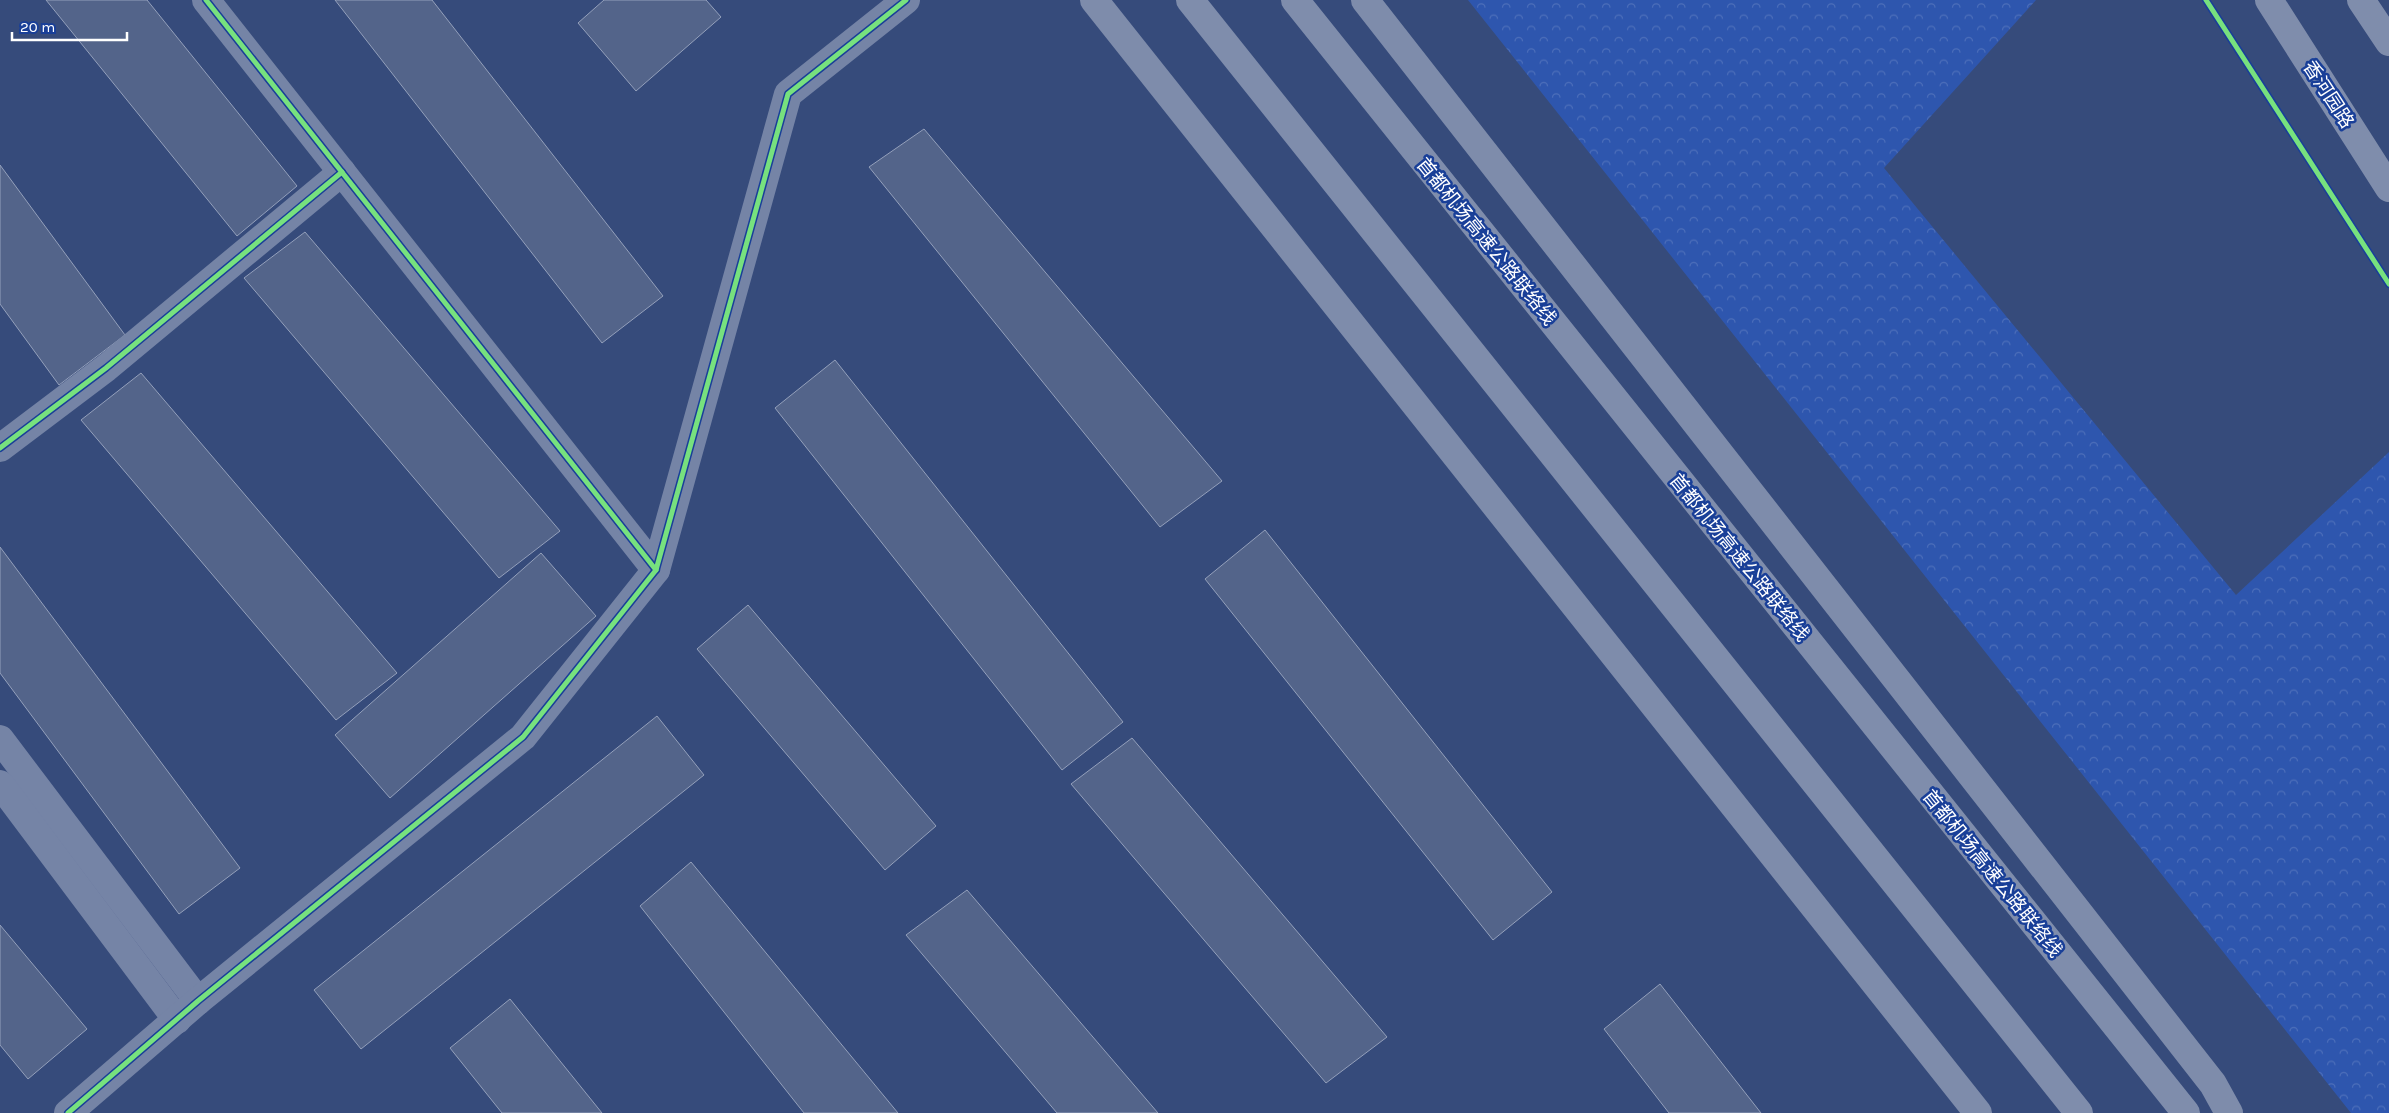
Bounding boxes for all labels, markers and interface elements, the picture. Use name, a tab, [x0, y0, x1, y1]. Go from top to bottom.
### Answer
scale bar	[12, 10, 128, 42]
text: 20 m	[20, 18, 55, 36]
street label: 香河园路	[2298, 57, 2358, 132]
street label: 首都机场高速公路联络线	[1412, 153, 1561, 330]
street label: 首都机场高速公路联络线	[1665, 469, 1814, 646]
street label: 首都机场高速公路联络线	[1918, 785, 2067, 962]

